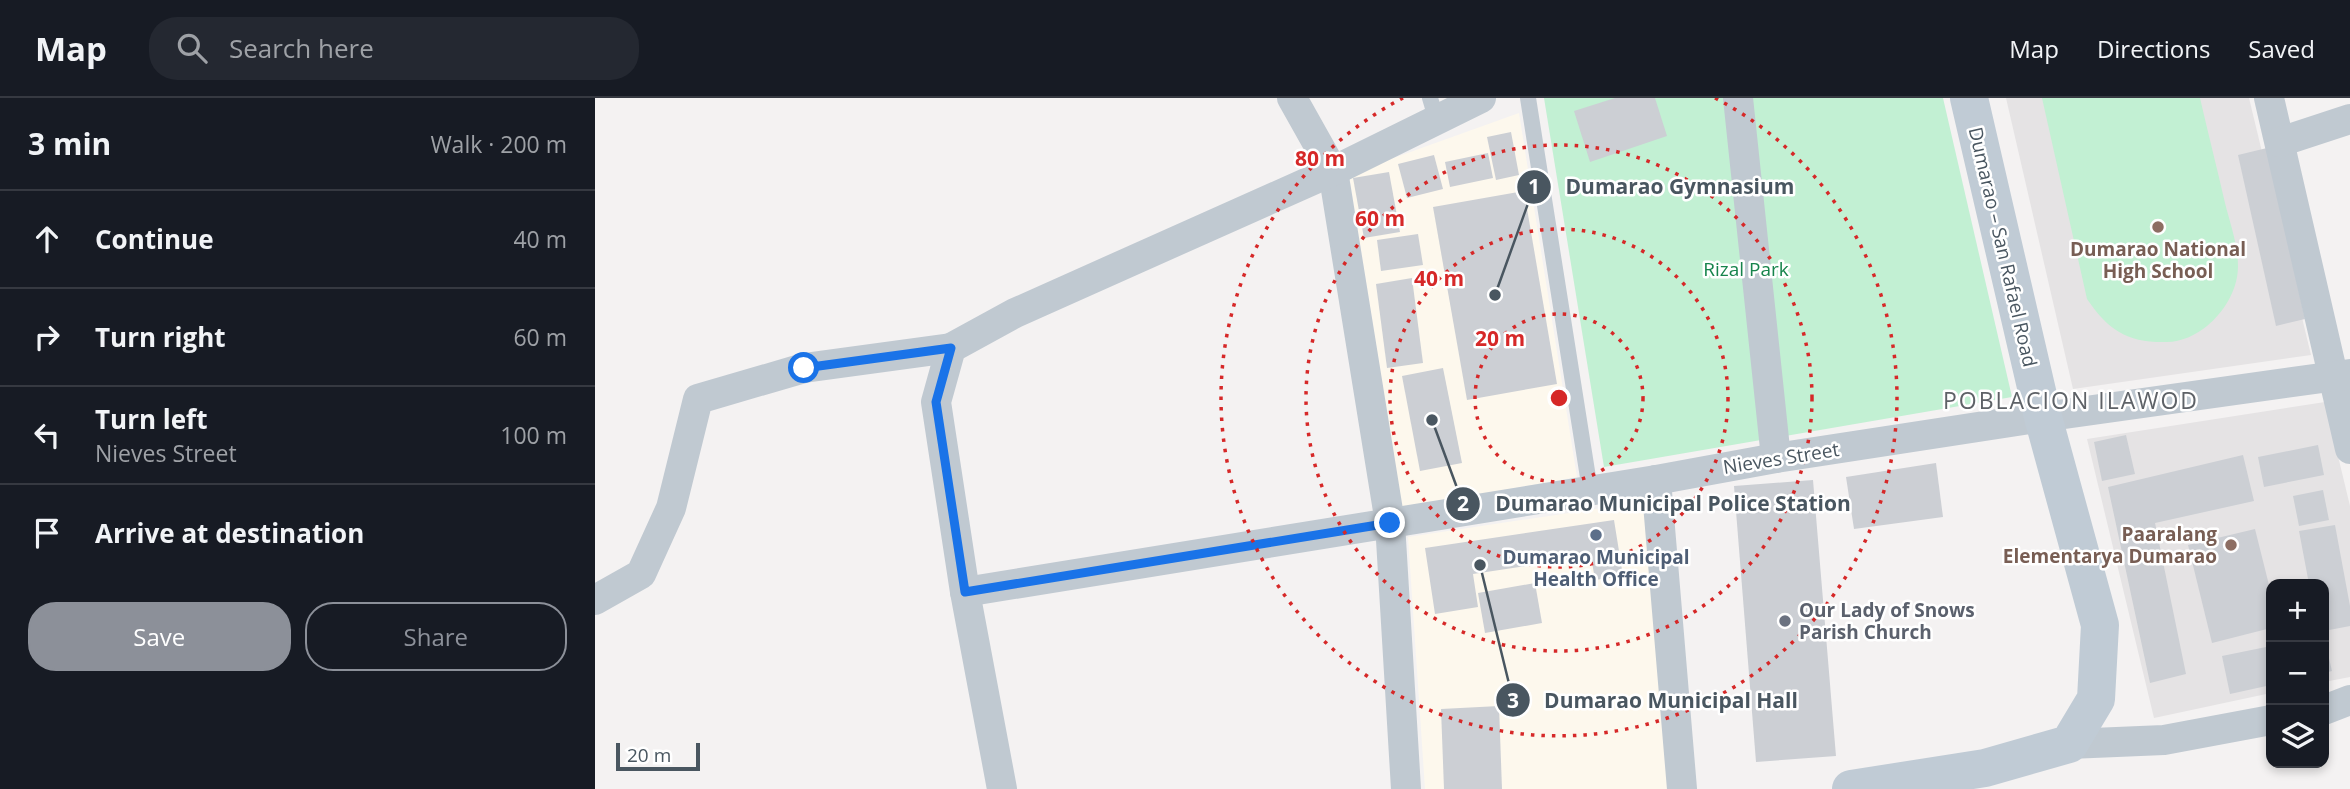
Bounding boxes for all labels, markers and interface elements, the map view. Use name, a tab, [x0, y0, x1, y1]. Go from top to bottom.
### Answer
search box	[149, 17, 639, 80]
text: Map	[35, 26, 107, 71]
icon: search	[173, 29, 211, 67]
text: Search here	[229, 30, 374, 66]
text: Map	[2009, 32, 2059, 65]
text: Directions	[2097, 32, 2210, 65]
text: Saved	[2248, 32, 2315, 65]
text: 3 min	[28, 123, 111, 164]
street label: Dumarao – San Rafael Road	[1963, 125, 2043, 369]
text: Walk · 200 m	[430, 128, 567, 160]
text: 80 m	[1295, 144, 1345, 172]
callout: Dumarao Gymnasium	[1516, 166, 1808, 208]
text: 1	[1528, 172, 1540, 200]
text: Dumarao Gymnasium	[1566, 172, 1794, 200]
text: 60 m	[1355, 204, 1405, 232]
marker: Dumarao National High School	[2150, 219, 2166, 235]
icon: ahead	[28, 220, 66, 258]
text: Continue	[95, 221, 214, 257]
text: 40 m	[513, 223, 567, 255]
place label: Dumarao National High School	[2070, 236, 2246, 284]
park label: Rizal Park	[1703, 256, 1789, 282]
text: 40 m	[1414, 264, 1464, 292]
icon: right	[28, 318, 66, 356]
text: Turn right	[95, 319, 226, 355]
text: 60 m	[513, 321, 567, 353]
text: 20 m	[1475, 324, 1525, 352]
route start	[788, 352, 819, 383]
district label: POBLACION ILAWOD	[1943, 384, 2199, 416]
centre of rings	[1547, 386, 1571, 410]
text: Turn left	[95, 401, 207, 437]
icon: left	[28, 416, 66, 454]
text: 100 m	[500, 419, 567, 451]
street label: Nieves Street	[1721, 436, 1841, 480]
text: Nieves Street	[95, 437, 237, 469]
callout: Dumarao Municipal Police Station	[1446, 483, 1864, 525]
text: 2	[1457, 489, 1469, 517]
text: Dumarao Municipal Police Station	[1495, 489, 1851, 517]
route end	[1374, 507, 1405, 538]
icon: arrive	[28, 514, 66, 552]
text: Arrive at destination	[95, 515, 364, 551]
place label: Paaralang Elementarya Dumarao	[2003, 521, 2217, 569]
marker: Dumarao Municipal Health Office	[1588, 527, 1604, 543]
marker: Paaralang Elementarya Dumarao	[2223, 537, 2239, 553]
place label: Dumarao Municipal Health Office	[1502, 544, 1690, 592]
map controls	[2266, 579, 2329, 768]
button: +	[2266, 579, 2329, 642]
place label: Our Lady of Snows Parish Church	[1799, 597, 1975, 645]
button: Save	[28, 602, 291, 671]
button: Share	[305, 602, 567, 671]
marker: Our Lady of Snows Parish Church	[1777, 613, 1793, 629]
button: −	[2266, 642, 2329, 705]
callout: Dumarao Municipal Hall	[1495, 679, 1812, 721]
text: 3	[1507, 686, 1519, 714]
text: Dumarao Municipal Hall	[1544, 686, 1798, 714]
button: layers	[2266, 705, 2329, 768]
scale bar	[616, 740, 700, 772]
text: 20 m	[627, 742, 671, 768]

